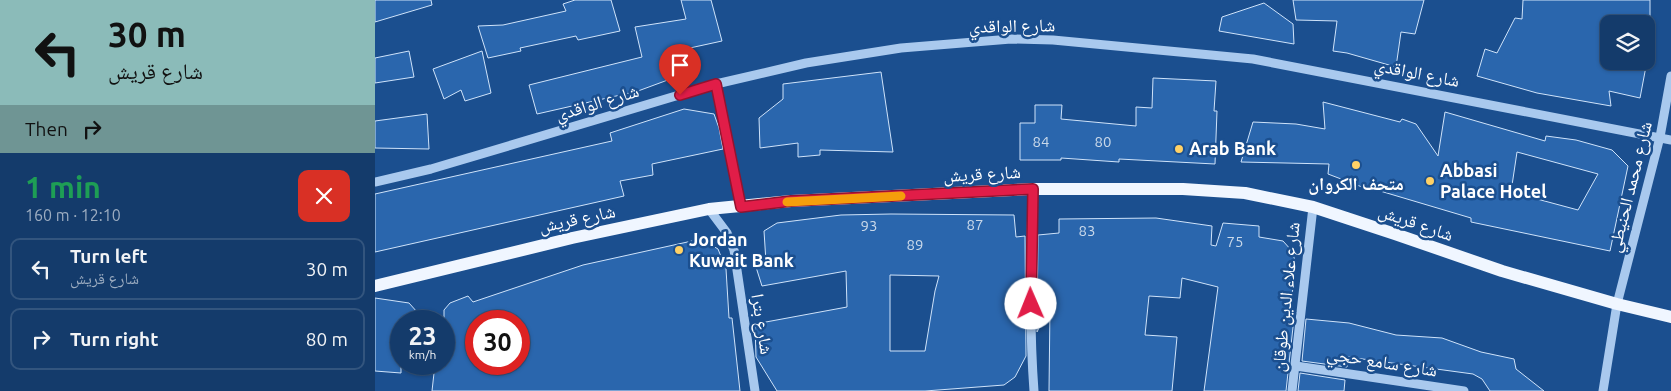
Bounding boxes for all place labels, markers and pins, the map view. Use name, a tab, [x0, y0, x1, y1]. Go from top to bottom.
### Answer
pin	[659, 44, 701, 95]
place label: Arab Bank	[1189, 138, 1276, 158]
marker: Arab Bank	[1173, 143, 1185, 155]
marker: متحف الكروان	[1350, 159, 1362, 171]
place label: Abbasi Palace Hotel	[1440, 160, 1547, 201]
place label: متحف الكروان	[1308, 173, 1404, 195]
marker: Abbasi Palace Hotel	[1424, 175, 1436, 187]
place label: Jordan Kuwait Bank	[689, 229, 794, 270]
marker: Jordan Kuwait Bank	[673, 244, 685, 256]

